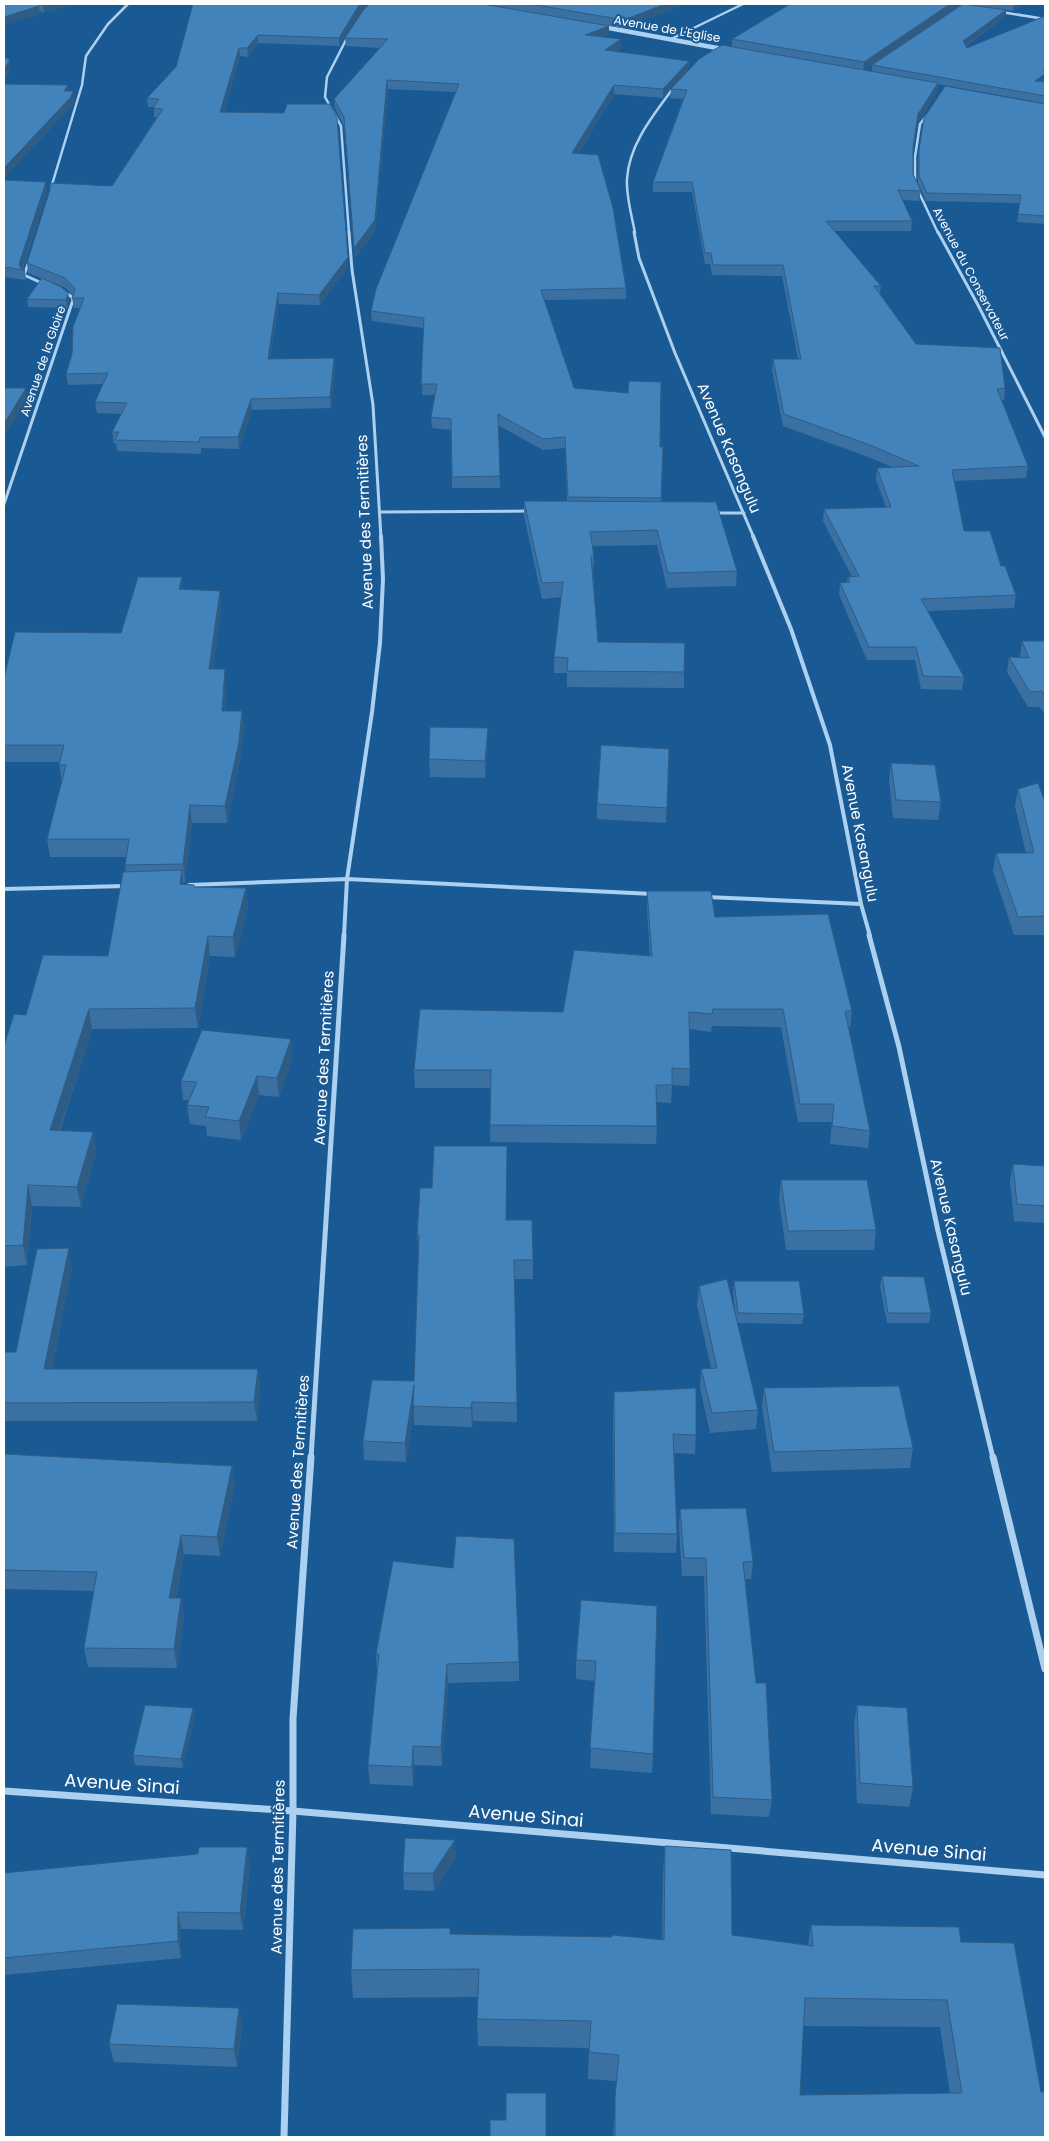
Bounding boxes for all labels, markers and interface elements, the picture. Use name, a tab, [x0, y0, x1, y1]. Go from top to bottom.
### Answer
street label: Avenue de L'Eglise	[612, 11, 722, 46]
street label: Avenue du Conservateur	[929, 204, 1014, 344]
street label: Avenue de la Gloire	[16, 303, 69, 419]
street label: Avenue Kasangulu	[692, 379, 766, 516]
street label: Avenue des Termitières	[351, 434, 378, 610]
street label: Avenue Kasangulu	[837, 762, 884, 904]
street label: Avenue des Termitières	[308, 970, 339, 1146]
street label: Avenue Kasangulu	[926, 1156, 977, 1297]
street label: Avenue des Termitières	[281, 1374, 314, 1550]
street label: Avenue Sinai	[64, 1767, 181, 1800]
street label: Avenue des Termitières	[265, 1779, 290, 1955]
street label: Avenue Sinai	[467, 1798, 585, 1833]
street label: Avenue Sinai	[870, 1832, 988, 1867]

